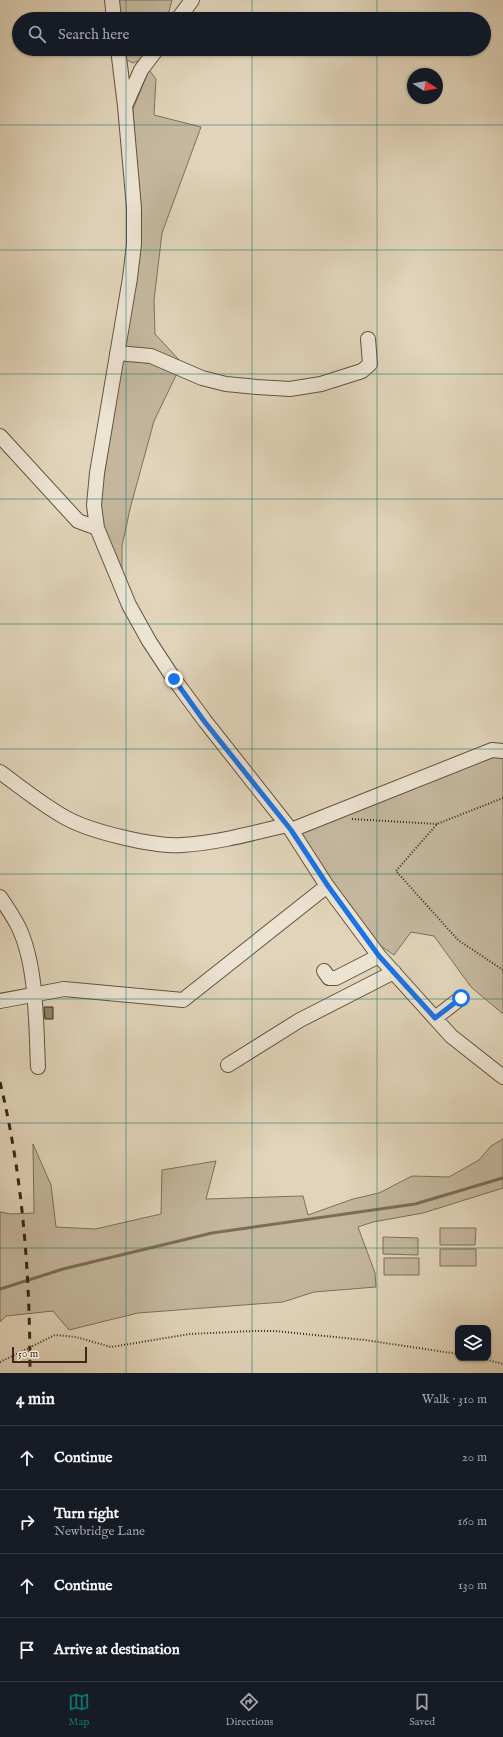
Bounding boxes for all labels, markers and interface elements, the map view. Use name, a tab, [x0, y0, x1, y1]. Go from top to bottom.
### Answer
search box	[12, 12, 491, 56]
icon: search	[26, 23, 48, 45]
text: Search here	[58, 25, 129, 44]
north arrow	[407, 68, 443, 104]
route end	[165, 670, 183, 688]
route start	[452, 989, 470, 1007]
map controls	[455, 1325, 491, 1361]
button: layers	[455, 1325, 491, 1361]
scale bar	[12, 1345, 87, 1364]
text: 50 m	[18, 1347, 38, 1361]
text: 4 min	[16, 1389, 55, 1410]
text: Walk · 310 m	[422, 1391, 487, 1408]
icon: ahead	[16, 1447, 38, 1469]
text: Continue	[54, 1448, 112, 1467]
text: 20 m	[462, 1449, 487, 1466]
text: Turn right	[54, 1504, 119, 1523]
icon: right	[16, 1511, 38, 1533]
text: 160 m	[457, 1513, 487, 1530]
text: Newbridge Lane	[54, 1523, 145, 1540]
icon: ahead	[16, 1575, 38, 1597]
text: Continue	[54, 1576, 112, 1595]
text: 130 m	[458, 1577, 487, 1594]
icon: arrive	[16, 1639, 38, 1661]
text: Arrive at destination	[54, 1640, 180, 1659]
tab: Map	[68, 1691, 90, 1729]
tab: Directions	[226, 1691, 273, 1729]
tab: Saved	[409, 1691, 435, 1729]

